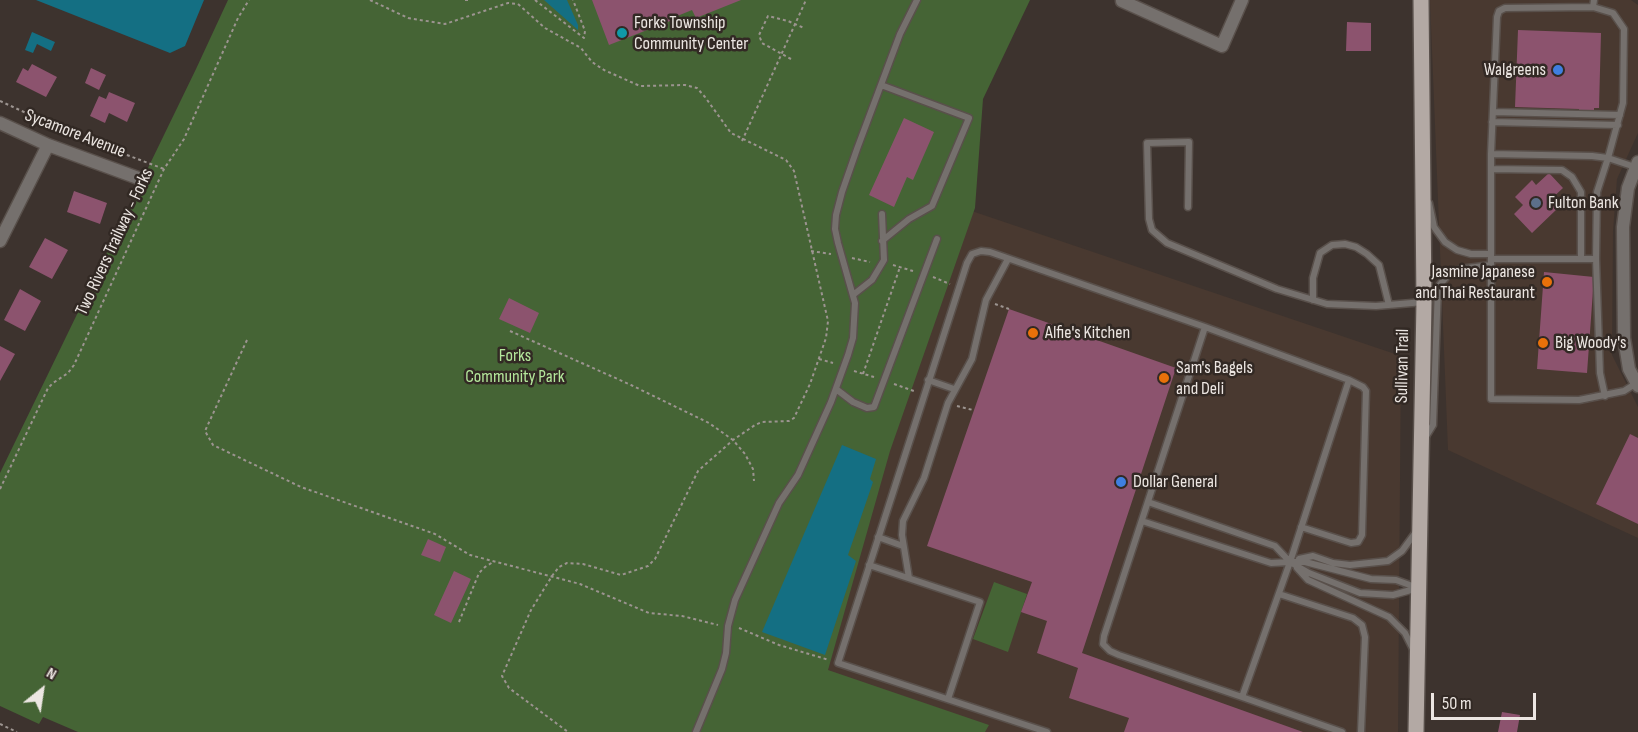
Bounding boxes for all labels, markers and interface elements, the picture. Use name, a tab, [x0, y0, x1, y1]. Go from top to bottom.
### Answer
place label: Forks Township Community Center	[634, 12, 748, 54]
marker: Forks Township Community Center	[615, 26, 629, 40]
place label: Walgreens	[1484, 59, 1546, 81]
marker: Walgreens	[1551, 63, 1565, 77]
street label: Sycamore Avenue	[21, 105, 129, 163]
street label: Two Rivers Trailway - Forks	[72, 165, 158, 319]
place label: Fulton Bank	[1548, 192, 1619, 214]
marker: Fulton Bank	[1529, 196, 1543, 210]
place label: Jasmine Japanese and Thai Restaurant	[1415, 261, 1535, 304]
marker: Jasmine Japanese and Thai Restaurant	[1540, 275, 1554, 289]
place label: Alfie's Kitchen	[1045, 322, 1130, 344]
marker: Alfie's Kitchen	[1026, 326, 1040, 340]
street label: Sullivan Trail	[1392, 329, 1414, 403]
place label: Big Woody's	[1555, 332, 1626, 354]
marker: Big Woody's	[1536, 336, 1550, 350]
park label: Forks Community Park	[465, 345, 565, 388]
place label: Sam's Bagels and Deli	[1176, 357, 1253, 400]
marker: Sam's Bagels and Deli	[1157, 371, 1171, 385]
place label: Dollar General	[1133, 471, 1217, 493]
marker: Dollar General	[1114, 475, 1128, 489]
north arrow	[12, 660, 72, 720]
text: N	[43, 664, 60, 684]
scale bar	[1434, 681, 1539, 719]
text: 50 m	[1442, 693, 1472, 714]

